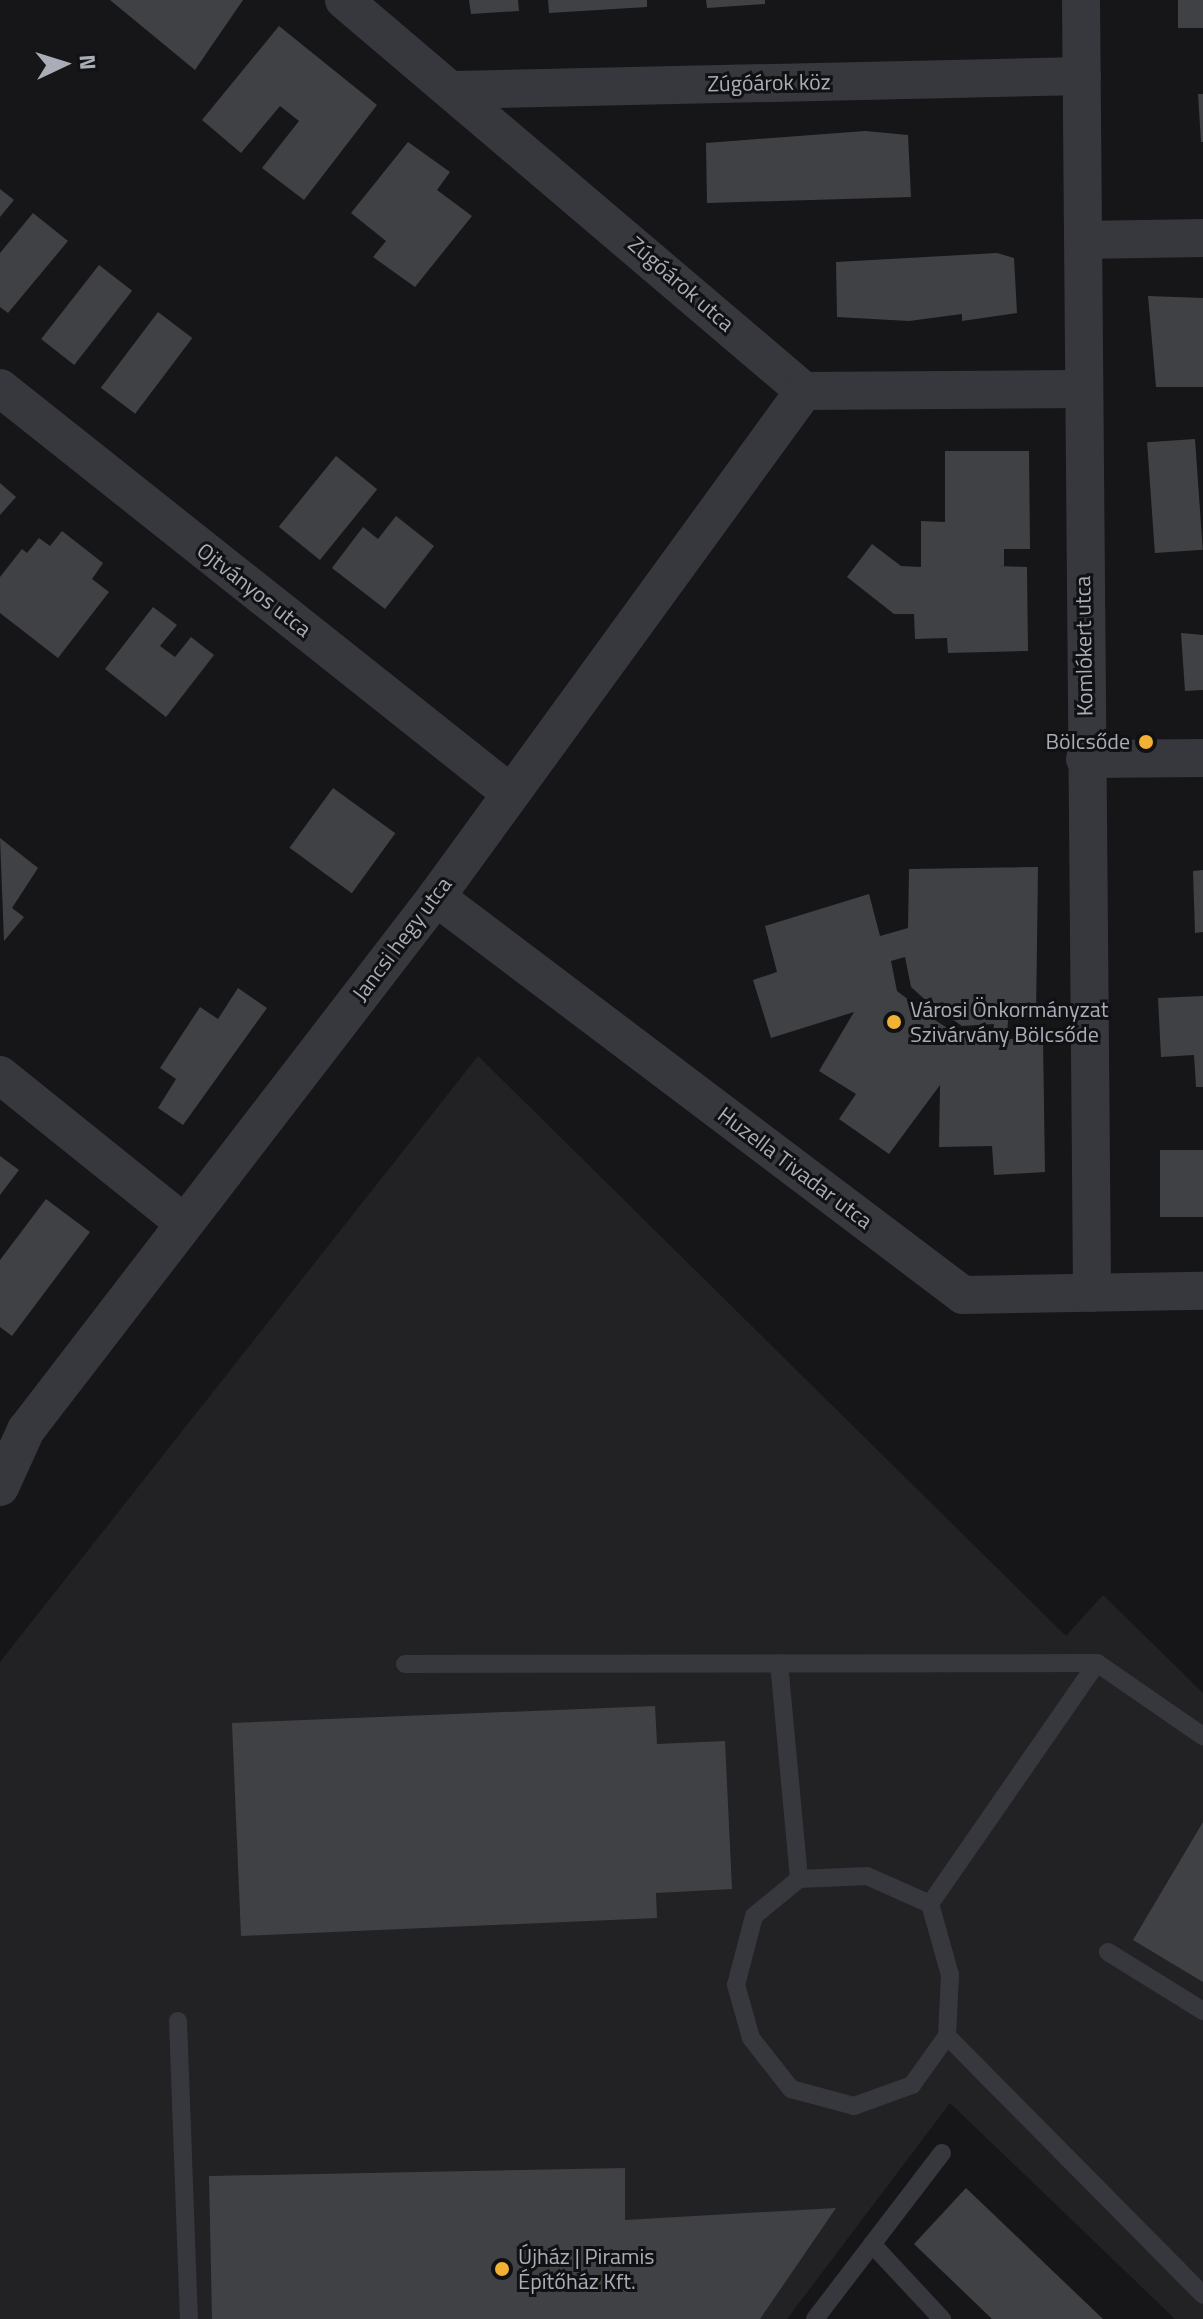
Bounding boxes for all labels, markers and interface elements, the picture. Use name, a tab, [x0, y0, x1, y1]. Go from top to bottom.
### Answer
north arrow	[24, 24, 104, 104]
text: N	[70, 54, 105, 71]
street label: Zúgóárok köz	[707, 69, 831, 97]
street label: Zúgóárok utca	[623, 231, 739, 337]
street label: Ojtványos utca	[192, 537, 316, 643]
street label: Komlókert utca	[1070, 576, 1098, 716]
place label: Bölcsőde	[1046, 729, 1130, 755]
marker: Bölcsőde	[1137, 733, 1155, 751]
street label: Jancsi hegy utca	[347, 872, 457, 1006]
place label: Városi Önkormányzat Szivárvány Bölcsőde	[910, 996, 1108, 1048]
marker: Városi Önkormányzat Szivárvány Bölcsőde	[885, 1013, 903, 1031]
street label: Huzella Tivadar utca	[713, 1101, 877, 1235]
place label: Újház | Piramis Építőház Kft.	[518, 2243, 655, 2294]
marker: Újház | Piramis Építőház Kft.	[493, 2260, 511, 2278]

